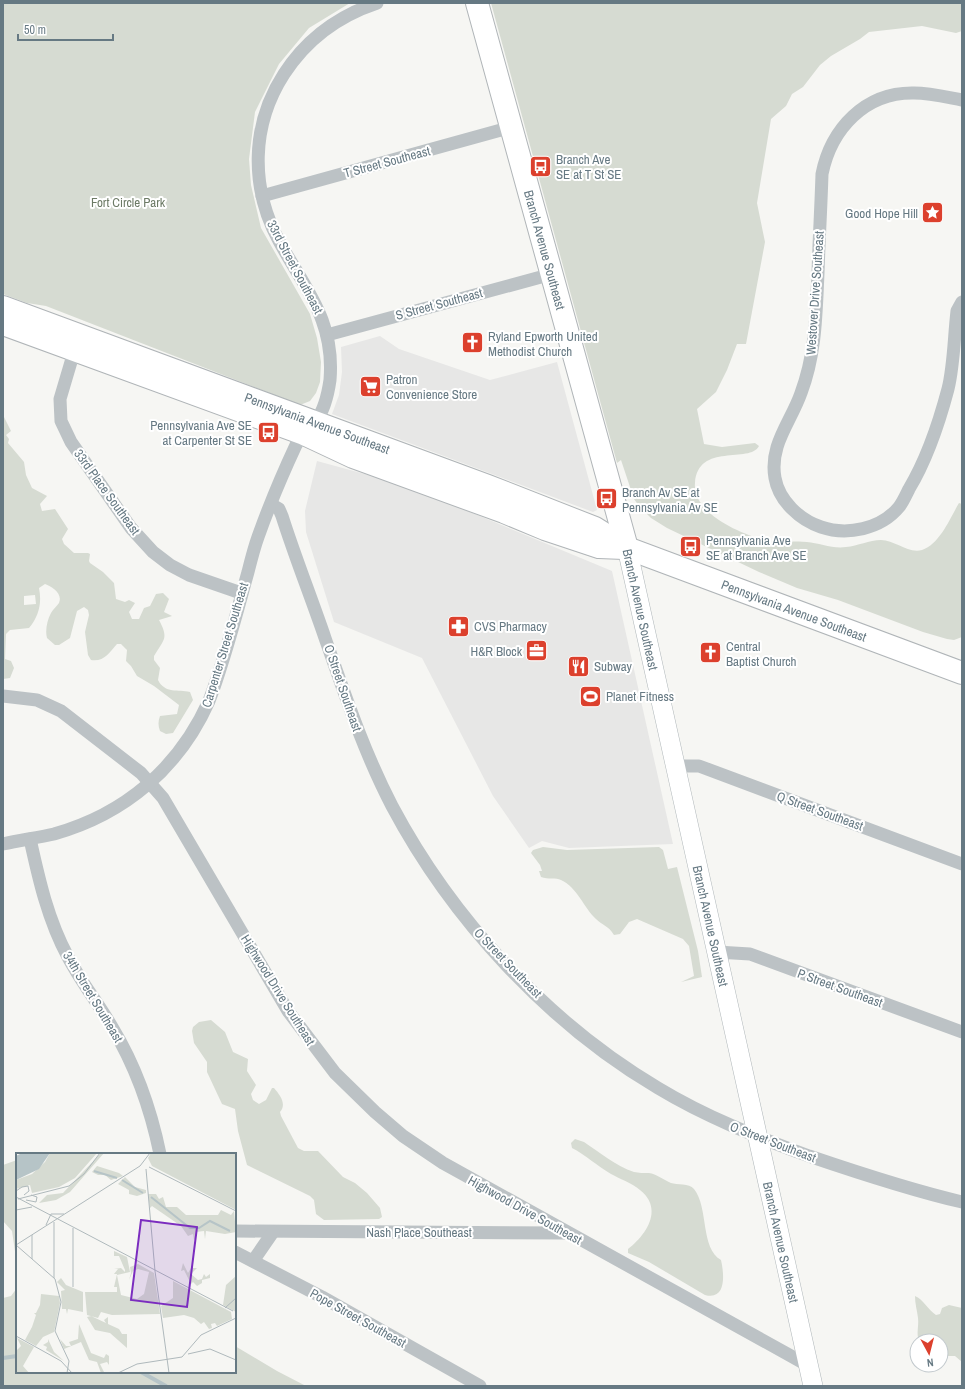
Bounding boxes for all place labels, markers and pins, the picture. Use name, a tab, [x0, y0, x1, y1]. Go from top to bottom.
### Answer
place label: Branch Ave SE at T St SE	[556, 151, 621, 183]
bus stop icon: Branch Ave SE at T St SE	[527, 153, 553, 179]
place icon: Good Hope Hill	[920, 200, 946, 226]
place label: Good Hope Hill	[845, 205, 918, 222]
place label: Ryland Epworth United Methodist Church	[488, 328, 598, 360]
church icon: Ryland Epworth United Methodist Church	[460, 330, 486, 356]
place label: Patron Convenience Store	[386, 371, 477, 403]
supermarket icon: Patron Convenience Store	[357, 373, 383, 399]
place label: Pennsylvania Ave SE at Carpenter St SE	[150, 417, 252, 449]
bus stop icon: Pennsylvania Ave SE at Carpenter St SE	[255, 419, 281, 445]
place label: Branch Av SE at Pennsylvania Av SE	[622, 484, 718, 516]
bus stop icon: Branch Av SE at Pennsylvania Av SE	[594, 486, 620, 512]
place label: Pennsylvania Ave SE at Branch Ave SE	[706, 532, 807, 564]
bus stop icon: Pennsylvania Ave SE at Branch Ave SE	[677, 534, 703, 560]
pharmacy icon: CVS Pharmacy	[445, 613, 471, 639]
place label: CVS Pharmacy	[474, 618, 548, 635]
office icon: H&R Block	[524, 638, 550, 664]
place label: Central Baptist Church	[726, 638, 797, 670]
church icon: Central Baptist Church	[698, 640, 724, 666]
place label: H&R Block	[470, 643, 523, 660]
restaurant icon: Subway	[565, 653, 591, 679]
place label: Subway	[594, 658, 633, 675]
sports icon: Planet Fitness	[578, 683, 604, 709]
place label: Planet Fitness	[606, 688, 674, 705]

